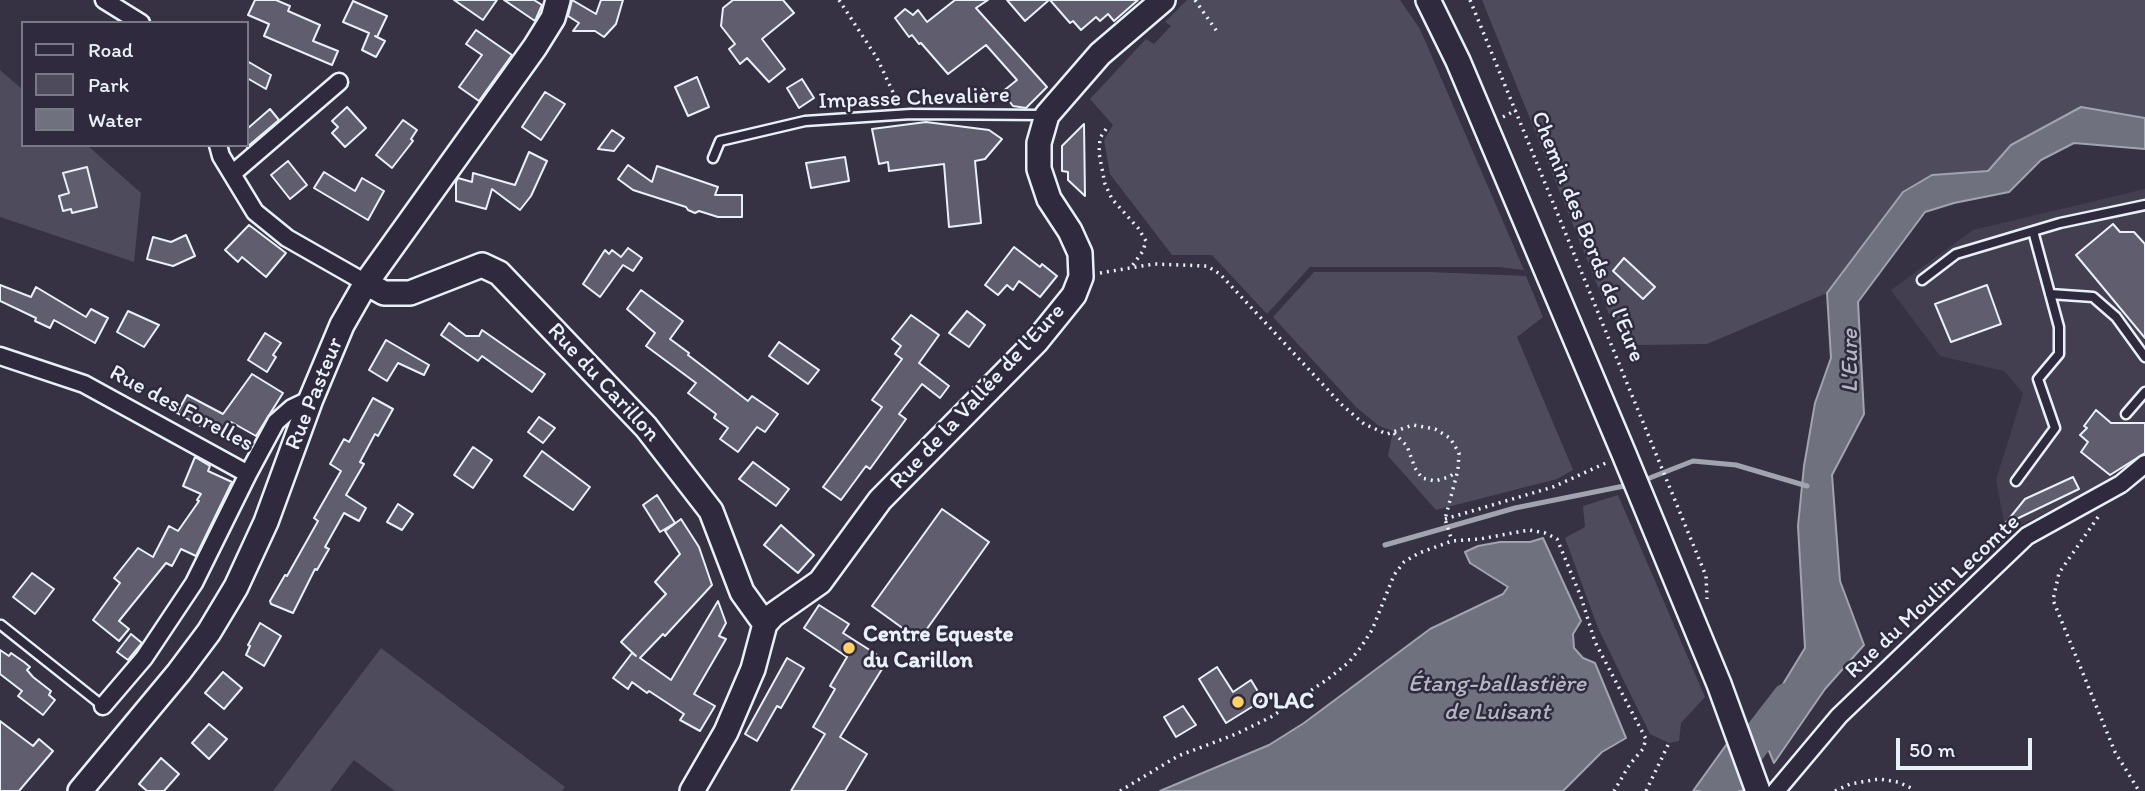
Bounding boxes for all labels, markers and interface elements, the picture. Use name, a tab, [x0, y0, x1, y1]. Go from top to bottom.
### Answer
legend	[21, 21, 248, 147]
text: Road	[88, 37, 133, 62]
text: Park	[88, 72, 129, 97]
street label: Impasse Chevalière	[818, 82, 1010, 116]
text: Water	[88, 107, 142, 132]
street label: Chemin des Bords de l'Eure	[1524, 108, 1650, 366]
street label: Rue de la Vallée de l'Eure	[885, 298, 1071, 496]
street label: Rue du Carillon	[541, 318, 665, 448]
water label: L'Eure	[1837, 329, 1865, 393]
street label: Rue Pasteur	[280, 334, 350, 454]
street label: Rue des Forelles	[104, 360, 258, 458]
street label: Rue du Moulin Lecomte	[1840, 509, 2026, 685]
place label: Centre Equeste du Carillon	[863, 621, 1014, 675]
marker: Centre Equeste du Carillon	[841, 640, 857, 656]
water label: Étang-ballastière de Luisant	[1408, 671, 1586, 727]
place label: O'LAC	[1252, 688, 1314, 716]
marker: O'LAC	[1230, 694, 1246, 710]
scale bar	[1900, 724, 2036, 768]
text: 50 m	[1909, 737, 1955, 762]

